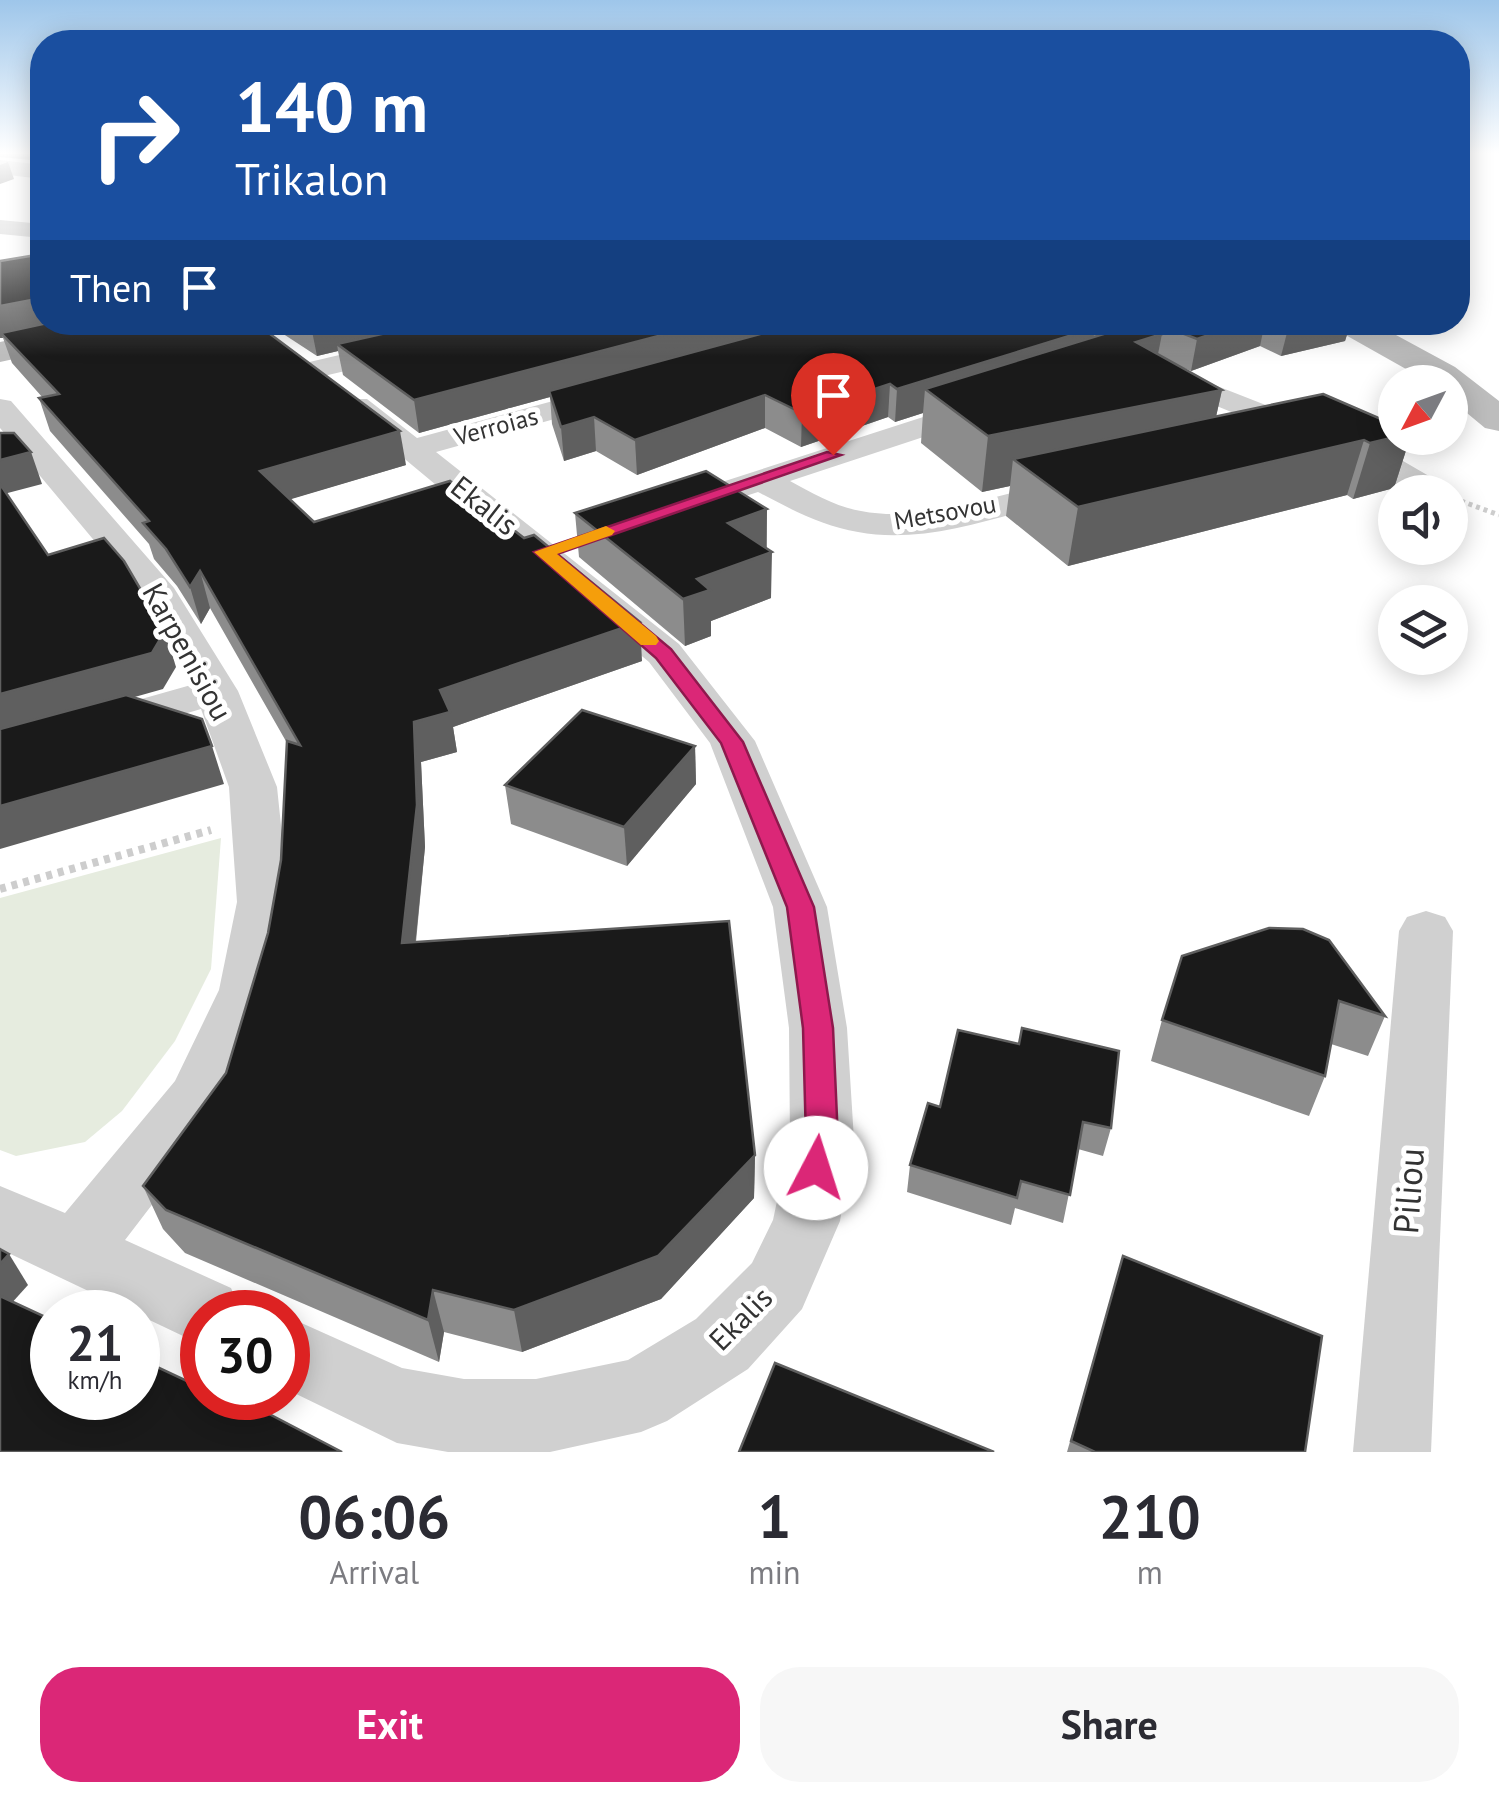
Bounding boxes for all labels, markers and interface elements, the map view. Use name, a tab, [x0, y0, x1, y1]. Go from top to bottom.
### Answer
text: 140 m	[235, 61, 428, 151]
icon: right	[70, 70, 200, 200]
text: Trikalon	[235, 149, 388, 207]
icon: arrive	[172, 260, 227, 315]
text: Then	[70, 263, 152, 312]
pin	[791, 353, 876, 456]
north arrow	[1378, 365, 1468, 455]
map controls	[1378, 365, 1468, 675]
icon: arrive	[806, 368, 861, 423]
street label: Verroias	[450, 399, 541, 453]
street label: Ekalis	[443, 466, 526, 543]
button: sound	[1378, 475, 1468, 565]
street label: Metsovou	[891, 487, 999, 537]
street label: Karpenisiou	[135, 576, 242, 727]
button: layers	[1378, 585, 1468, 675]
position arrow	[764, 1116, 868, 1220]
street label: Piliou	[1382, 1146, 1434, 1236]
street label: Ekalis	[700, 1278, 780, 1358]
speed limit sign: 30	[180, 1290, 310, 1420]
text: 21	[67, 1310, 123, 1375]
text: km/h	[68, 1364, 122, 1396]
text: 06:06	[298, 1477, 450, 1555]
text: 1	[758, 1477, 792, 1555]
text: 210	[1099, 1477, 1201, 1555]
text: Arrival	[329, 1551, 419, 1593]
text: min	[749, 1551, 801, 1593]
text: m	[1137, 1551, 1163, 1593]
button: Exit	[40, 1667, 740, 1782]
button: Share	[760, 1667, 1459, 1782]

